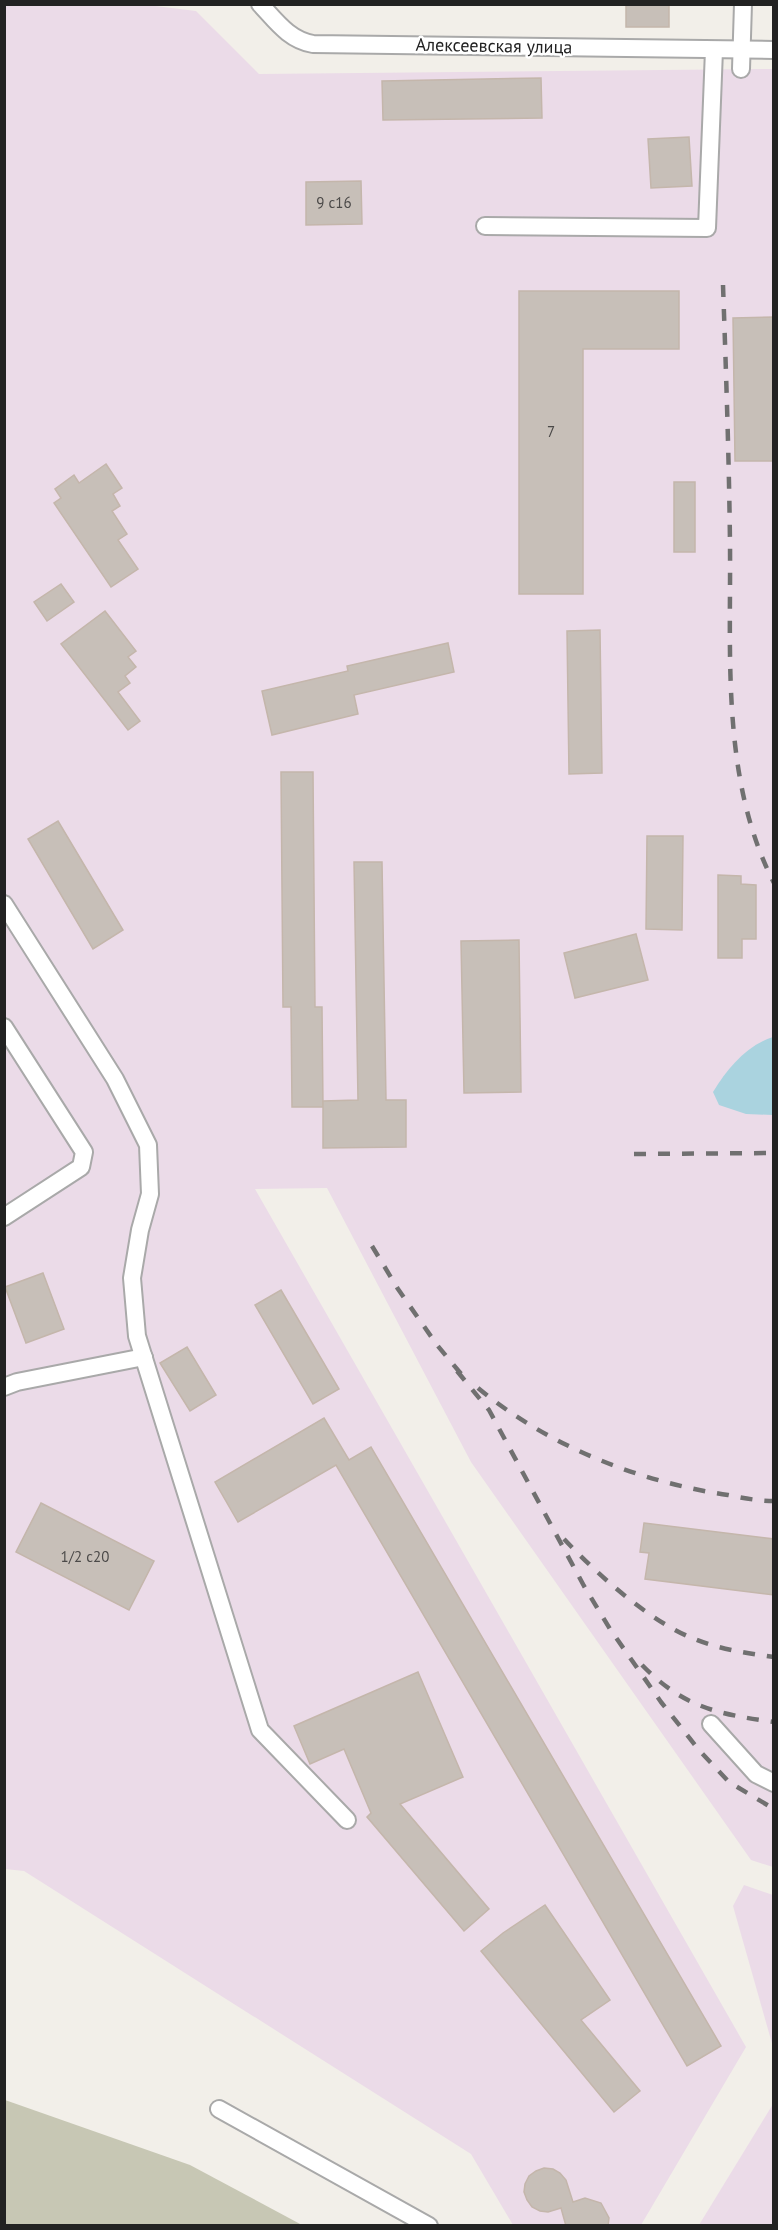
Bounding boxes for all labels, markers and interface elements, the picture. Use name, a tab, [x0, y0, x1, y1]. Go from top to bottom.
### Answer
street label: Алексеевская улица	[416, 33, 573, 58]
house number: 9 с16	[316, 193, 352, 212]
house number: 7	[547, 422, 555, 441]
house number: 1/2 с20	[61, 1547, 109, 1566]

